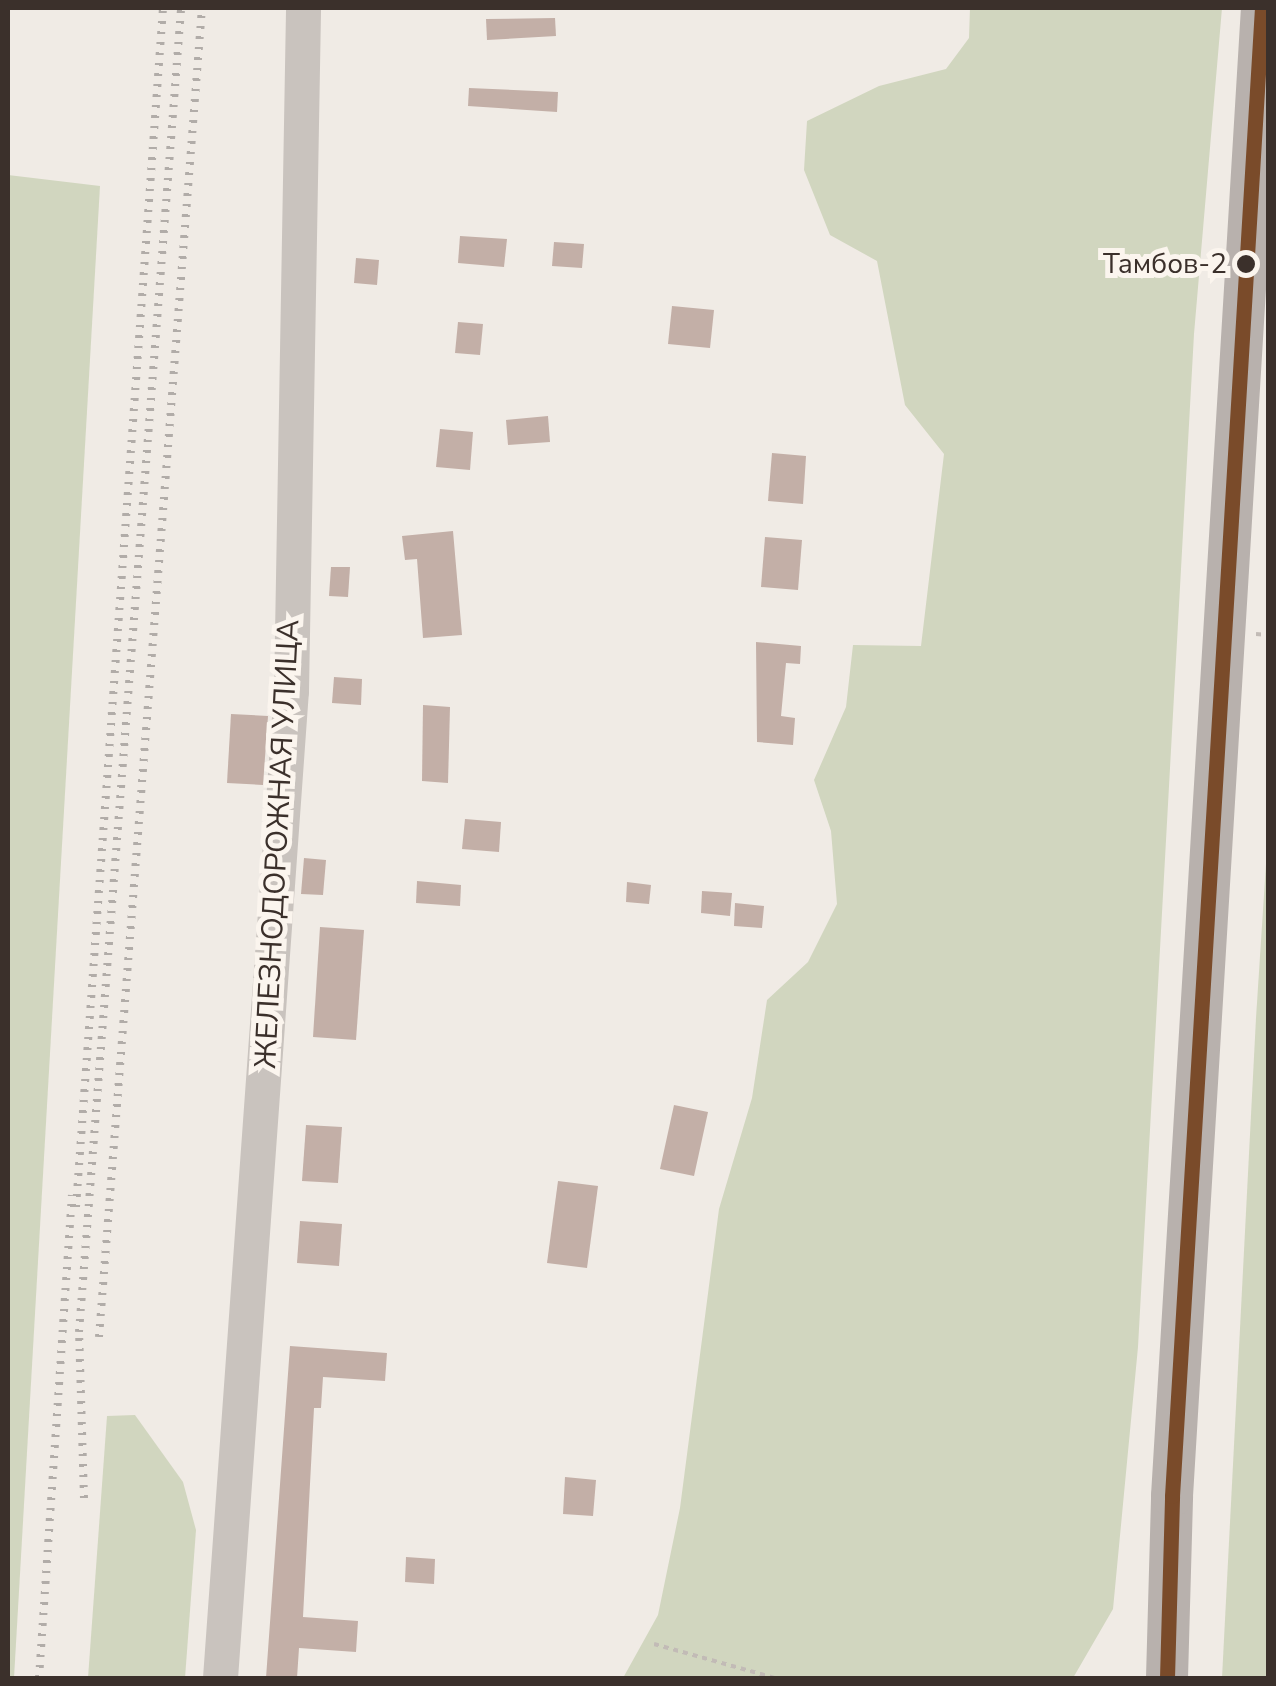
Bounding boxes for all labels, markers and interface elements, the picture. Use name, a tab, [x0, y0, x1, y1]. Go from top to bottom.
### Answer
place label: Тамбов-2	[1103, 247, 1227, 281]
marker: Тамбов-2	[1236, 254, 1256, 274]
street label: ЖЕЛЕЗНОДОРОЖНАЯ УЛИЦА	[248, 619, 308, 1069]

